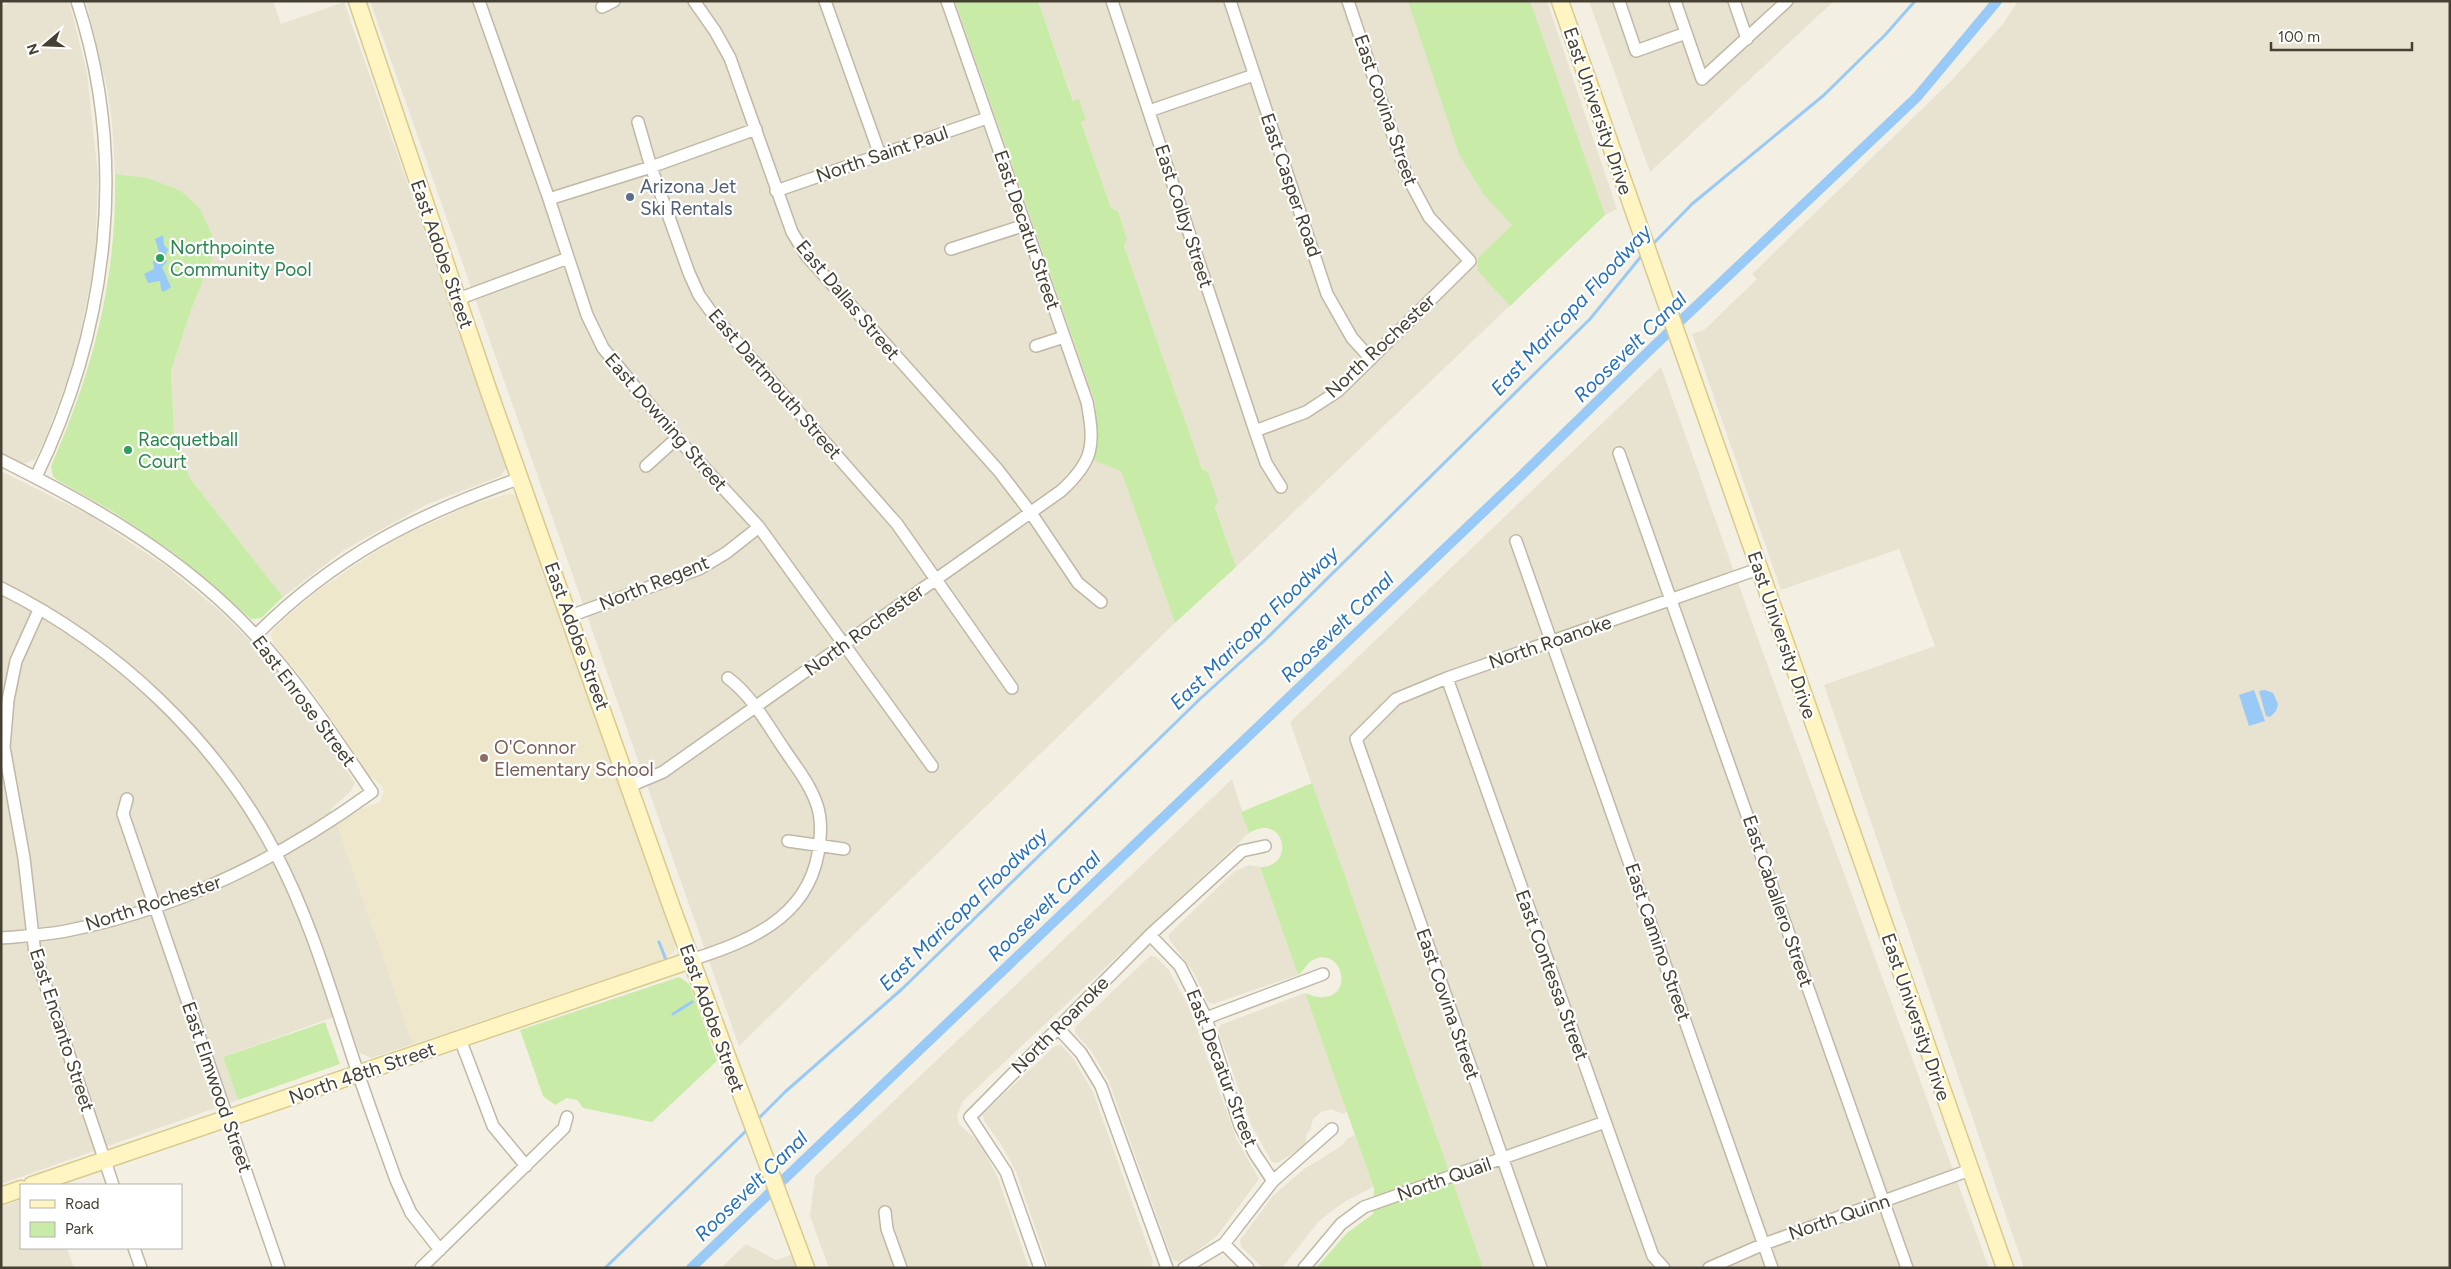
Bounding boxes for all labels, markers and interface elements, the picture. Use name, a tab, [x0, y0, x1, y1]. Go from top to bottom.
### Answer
north arrow	[20, 20, 70, 70]
scale bar	[2271, 20, 2412, 52]
street label: East University Drive	[1559, 24, 1637, 198]
text: 100 m	[2278, 28, 2320, 46]
street label: East Covina Street	[1349, 31, 1423, 189]
text: N	[23, 41, 43, 57]
street label: East Casper Road	[1256, 110, 1326, 260]
street label: North Saint Paul	[813, 121, 951, 187]
street label: East Colby Street	[1150, 141, 1218, 291]
street label: East Decatur Street	[989, 147, 1065, 313]
place label: Arizona Jet Ski Rentals	[640, 175, 736, 220]
street label: East Adobe Street	[406, 177, 478, 331]
marker: Arizona Jet Ski Rentals	[624, 191, 636, 203]
water label: East Maricopa Floodway	[1486, 219, 1657, 400]
street label: East Dallas Street	[791, 235, 905, 365]
place label: Northpointe Community Pool	[170, 236, 312, 281]
marker: Northpointe Community Pool	[154, 252, 166, 264]
water label: Roosevelt Canal	[1568, 287, 1692, 407]
street label: North Rochester	[1320, 289, 1440, 403]
street label: East Dartmouth Street	[703, 304, 847, 464]
street label: East Downing Street	[600, 348, 732, 496]
place label: Racquetball Court	[138, 428, 238, 473]
marker: Racquetball Court	[122, 444, 134, 456]
water label: East Maricopa Floodway	[1165, 540, 1344, 715]
street label: East University Drive	[1743, 548, 1821, 722]
street label: North Regent	[596, 551, 712, 615]
street label: East Adobe Street	[540, 559, 614, 713]
water label: Roosevelt Canal	[1275, 567, 1399, 687]
street label: North Rochester	[800, 579, 928, 681]
street label: North Roanoke	[1486, 610, 1614, 674]
street label: East Enrose Street	[247, 631, 361, 771]
place label: O'Connor Elementary School	[494, 736, 654, 781]
marker: O'Connor Elementary School	[478, 752, 490, 764]
street label: East Caballero Street	[1738, 812, 1818, 990]
water label: East Maricopa Floodway	[874, 821, 1053, 996]
water label: Roosevelt Canal	[982, 846, 1106, 966]
street label: East Camino Street	[1620, 860, 1696, 1024]
street label: North Rochester	[82, 870, 224, 936]
street label: East Contessa Street	[1510, 887, 1594, 1063]
street label: East Covina Street	[1411, 925, 1485, 1083]
street label: East University Drive	[1877, 930, 1955, 1104]
street label: East Adobe Street	[675, 941, 749, 1095]
street label: East Encanto Street	[25, 946, 99, 1114]
street label: North Roanoke	[1007, 972, 1113, 1078]
street label: East Decatur Street	[1181, 986, 1263, 1150]
street label: East Elmwood Street	[177, 999, 257, 1175]
street label: North 48th Street	[286, 1037, 438, 1109]
water label: Roosevelt Canal	[689, 1126, 813, 1246]
street label: North Quail	[1394, 1152, 1494, 1206]
legend	[20, 1184, 182, 1249]
street label: North Quinn	[1785, 1189, 1893, 1245]
text: Road	[65, 1195, 100, 1213]
text: Park	[65, 1220, 94, 1238]

